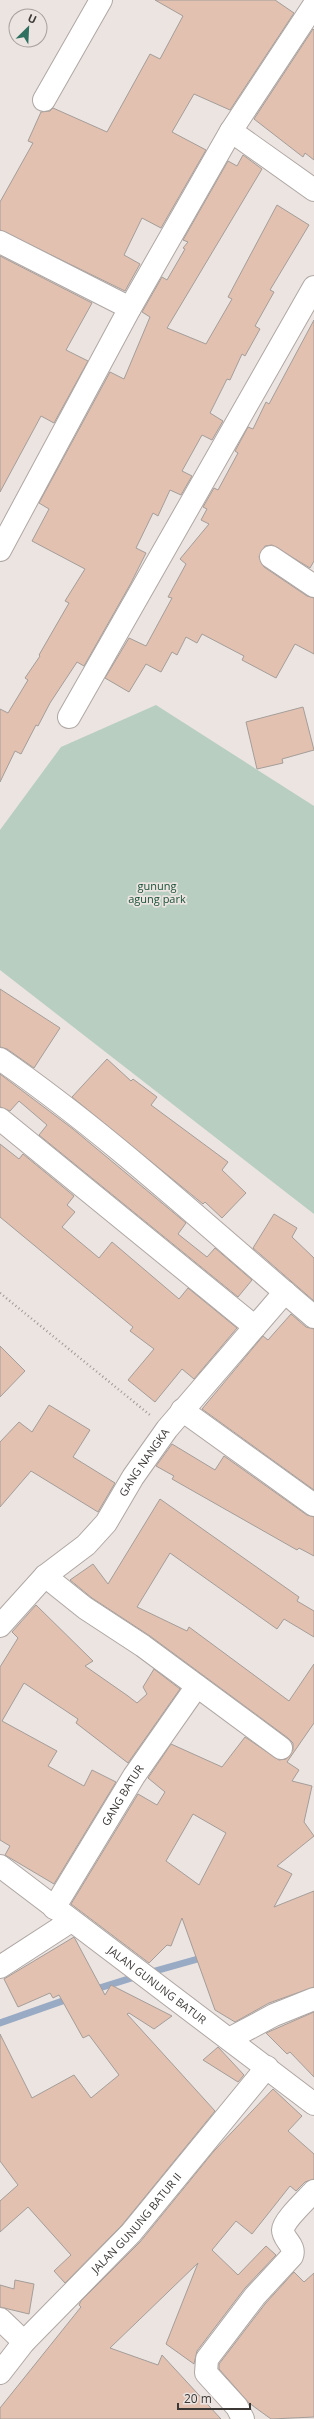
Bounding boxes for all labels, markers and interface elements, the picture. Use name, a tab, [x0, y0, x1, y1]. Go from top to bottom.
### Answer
north arrow	[8, 8, 48, 48]
text: U	[25, 10, 39, 27]
park label: gunung agung park	[128, 878, 186, 906]
street label: GANG NANGKA	[115, 1425, 172, 1499]
street label: GANG BATUR	[98, 1761, 147, 1828]
street label: JALAN GUNUNG BATUR	[104, 1942, 210, 2027]
street label: JALAN GUNUNG BATUR II	[87, 2169, 184, 2277]
scale bar	[178, 2385, 250, 2411]
text: 20 m	[184, 2390, 212, 2407]

